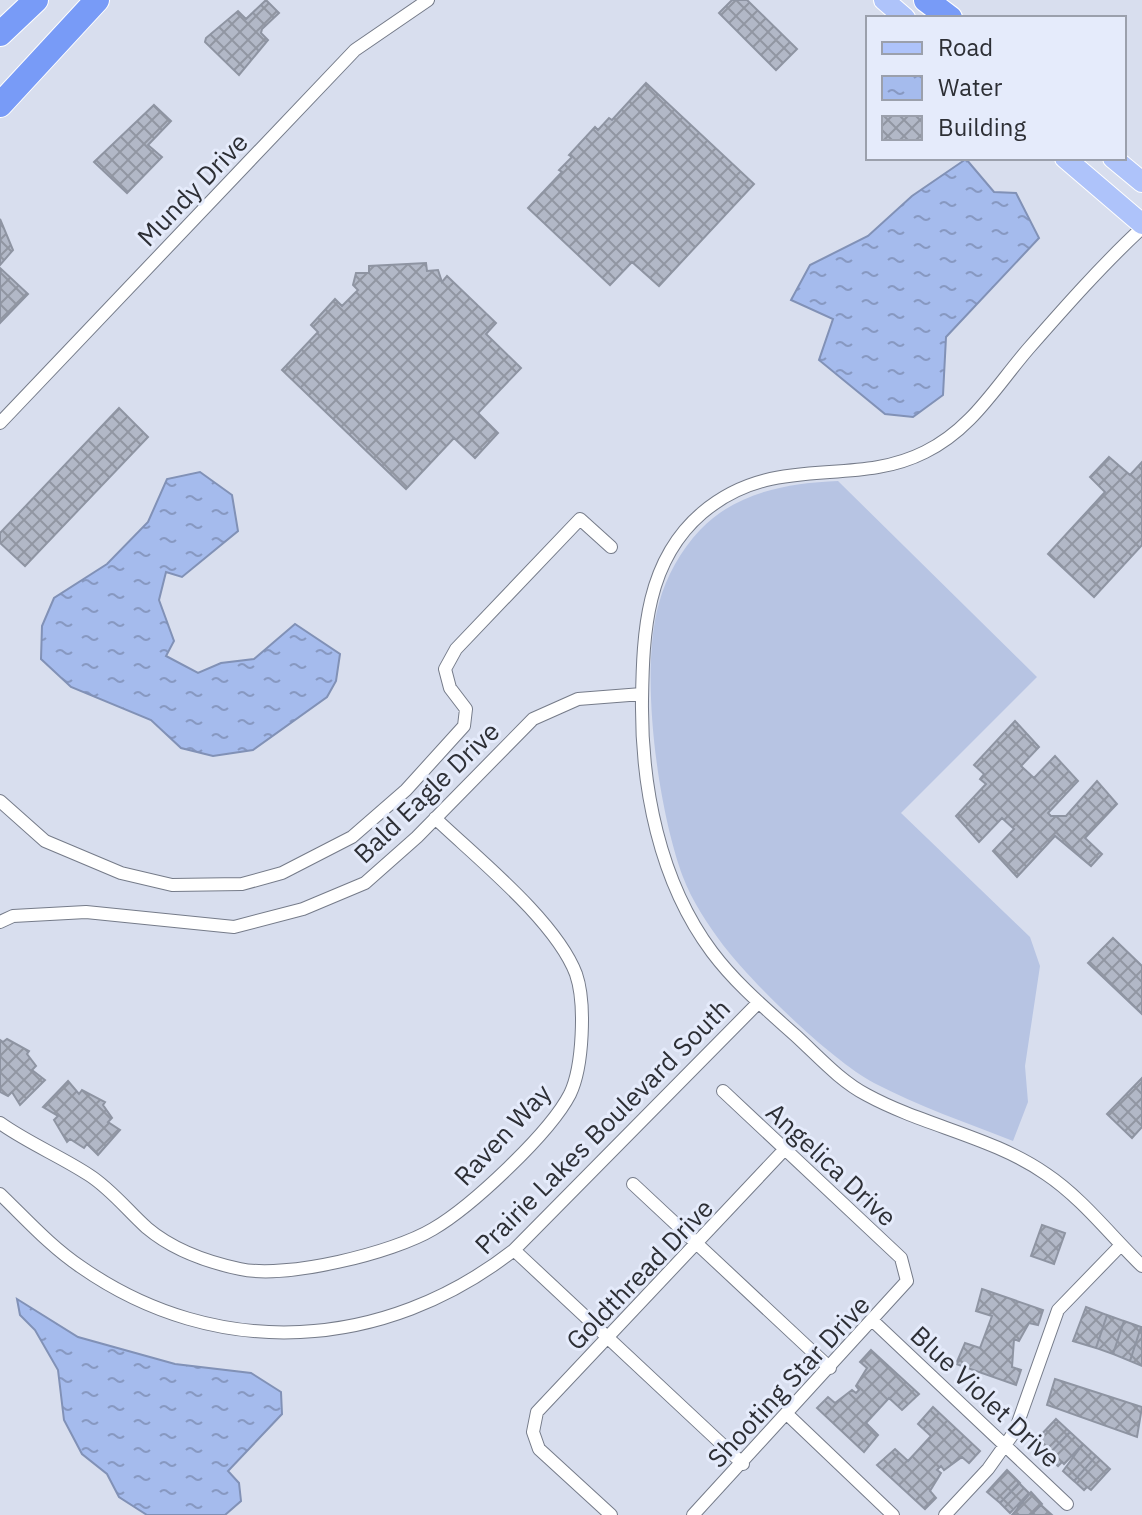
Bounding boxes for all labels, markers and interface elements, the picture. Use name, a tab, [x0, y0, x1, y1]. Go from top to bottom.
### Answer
legend	[866, 16, 1126, 160]
text: Road	[938, 31, 993, 63]
text: Water	[938, 71, 1002, 103]
text: Building	[938, 111, 1026, 143]
street label: Mundy Drive	[129, 125, 255, 253]
street label: Bald Eagle Drive	[346, 714, 506, 870]
street label: Prairie Lakes Boulevard South	[467, 991, 737, 1261]
street label: Raven Way	[446, 1076, 558, 1192]
street label: Angelica Drive	[760, 1095, 904, 1233]
street label: Goldthread Drive	[558, 1191, 720, 1357]
street label: Shooting Star Drive	[699, 1288, 877, 1474]
street label: Blue Violet Drive	[904, 1318, 1068, 1474]

